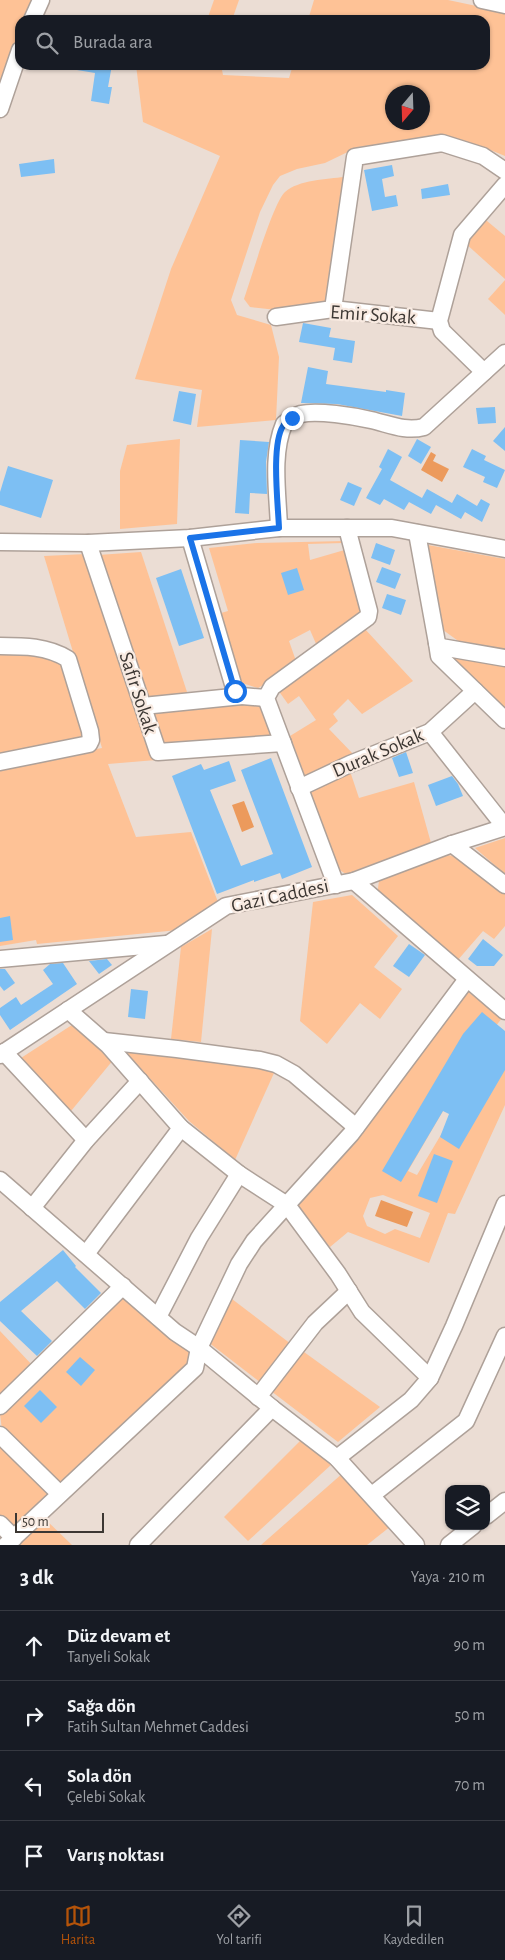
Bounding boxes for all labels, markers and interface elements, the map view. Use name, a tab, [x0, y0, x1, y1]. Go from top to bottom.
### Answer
search box	[15, 15, 490, 70]
icon: search	[33, 29, 61, 57]
text: Burada ara	[73, 33, 152, 52]
north arrow	[385, 85, 430, 130]
street label: Emir Sokak	[329, 302, 417, 328]
route end	[281, 407, 304, 430]
street label: Safir Sokak	[115, 650, 161, 736]
route start	[224, 680, 247, 703]
street label: Durak Sokak	[330, 725, 426, 781]
street label: Gazi Caddesi	[229, 876, 331, 916]
map controls	[445, 1485, 490, 1530]
button: layers	[445, 1485, 490, 1530]
scale bar	[15, 1510, 104, 1533]
text: 50 m	[22, 1515, 49, 1529]
text: 3 dk	[20, 1567, 54, 1588]
text: Yaya · 210 m	[411, 1569, 485, 1585]
text: Düz devam et	[67, 1627, 170, 1646]
icon: ahead	[20, 1632, 48, 1660]
text: 90 m	[454, 1637, 485, 1653]
text: Tanyeli Sokak	[67, 1649, 150, 1665]
text: Sağa dön	[67, 1697, 136, 1716]
icon: right	[20, 1702, 48, 1730]
text: 50 m	[454, 1707, 485, 1723]
text: Fatih Sultan Mehmet Caddesi	[67, 1719, 249, 1735]
text: Sola dön	[67, 1767, 132, 1786]
icon: left	[20, 1772, 48, 1800]
text: 70 m	[454, 1777, 485, 1793]
text: Çelebi Sokak	[67, 1789, 145, 1805]
icon: arrive	[20, 1842, 48, 1870]
text: Varış noktası	[67, 1846, 165, 1865]
tab: Harita	[61, 1902, 95, 1949]
tab: Yol tarifi	[216, 1902, 262, 1949]
tab: Kaydedilen	[383, 1902, 444, 1949]

